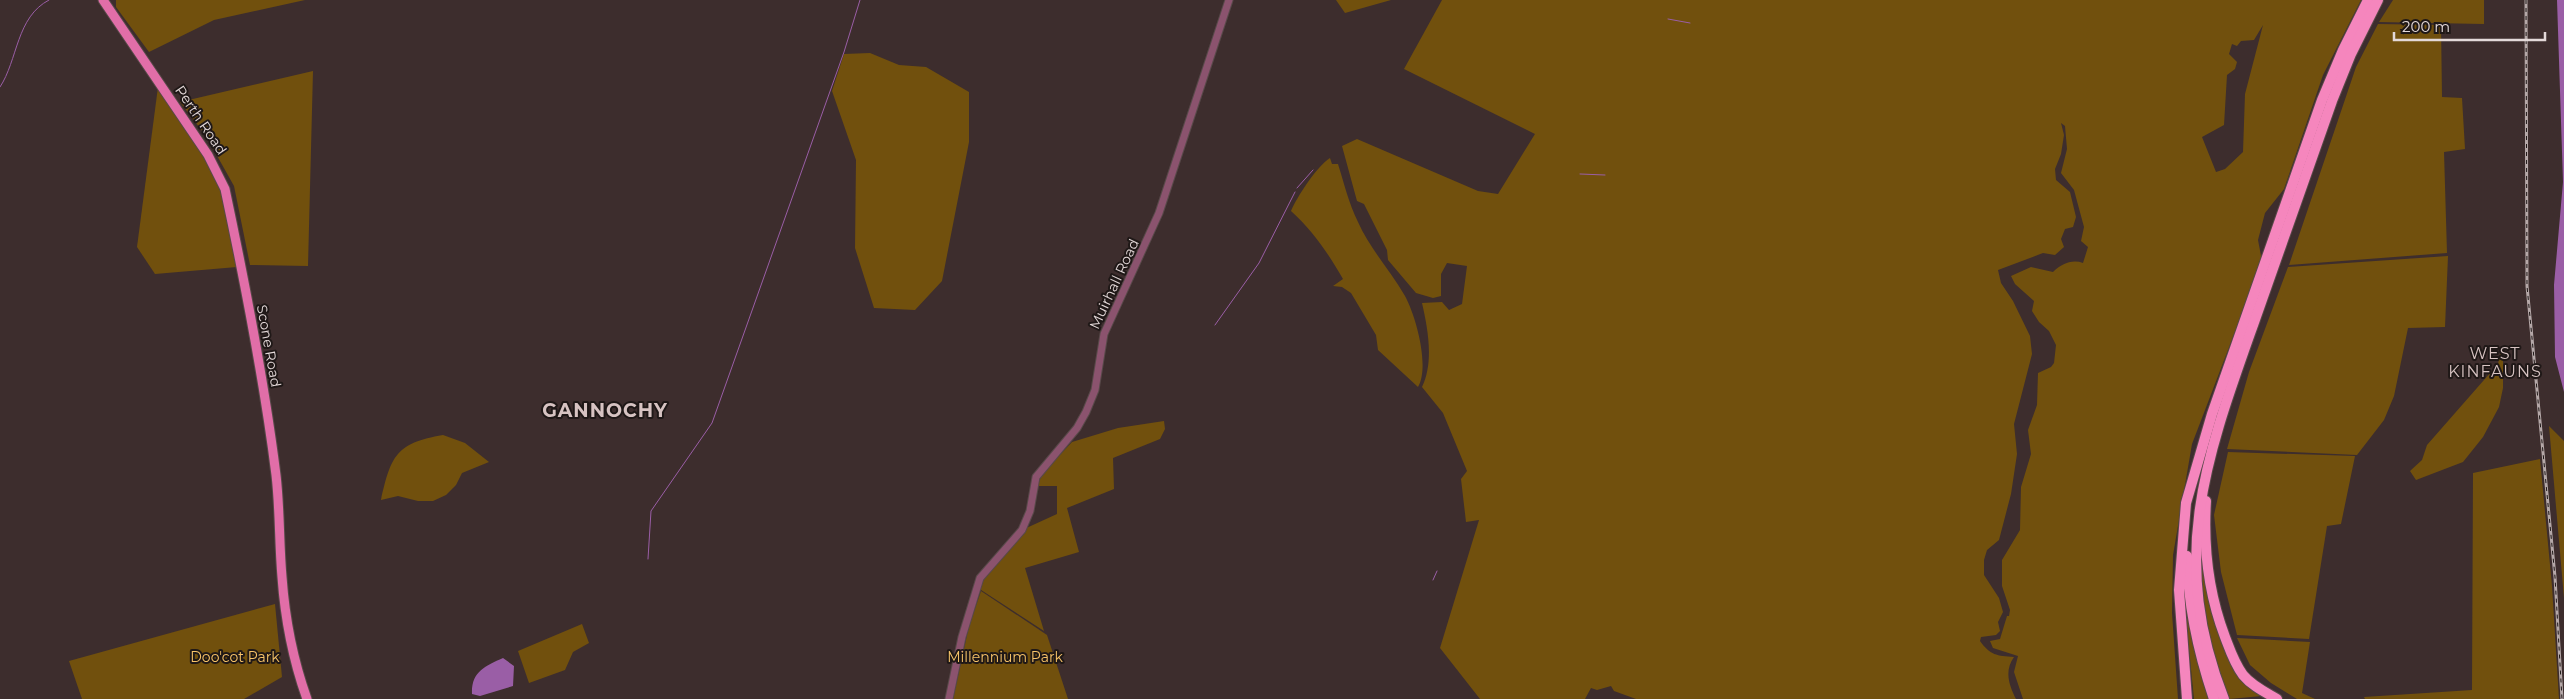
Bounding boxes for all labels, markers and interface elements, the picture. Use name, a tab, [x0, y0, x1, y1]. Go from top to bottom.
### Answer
scale bar	[2394, 10, 2545, 42]
text: 200 m	[2402, 17, 2450, 36]
street label: Perth Road	[171, 82, 231, 158]
street label: Muirhall Road	[1085, 236, 1143, 332]
street label: Scone Road	[253, 303, 285, 389]
district label: WEST KINFAUNS	[2448, 344, 2542, 381]
district label: GANNOCHY	[542, 399, 668, 422]
park label: Doo'cot Park	[190, 648, 280, 666]
park label: Millennium Park	[947, 648, 1063, 666]

